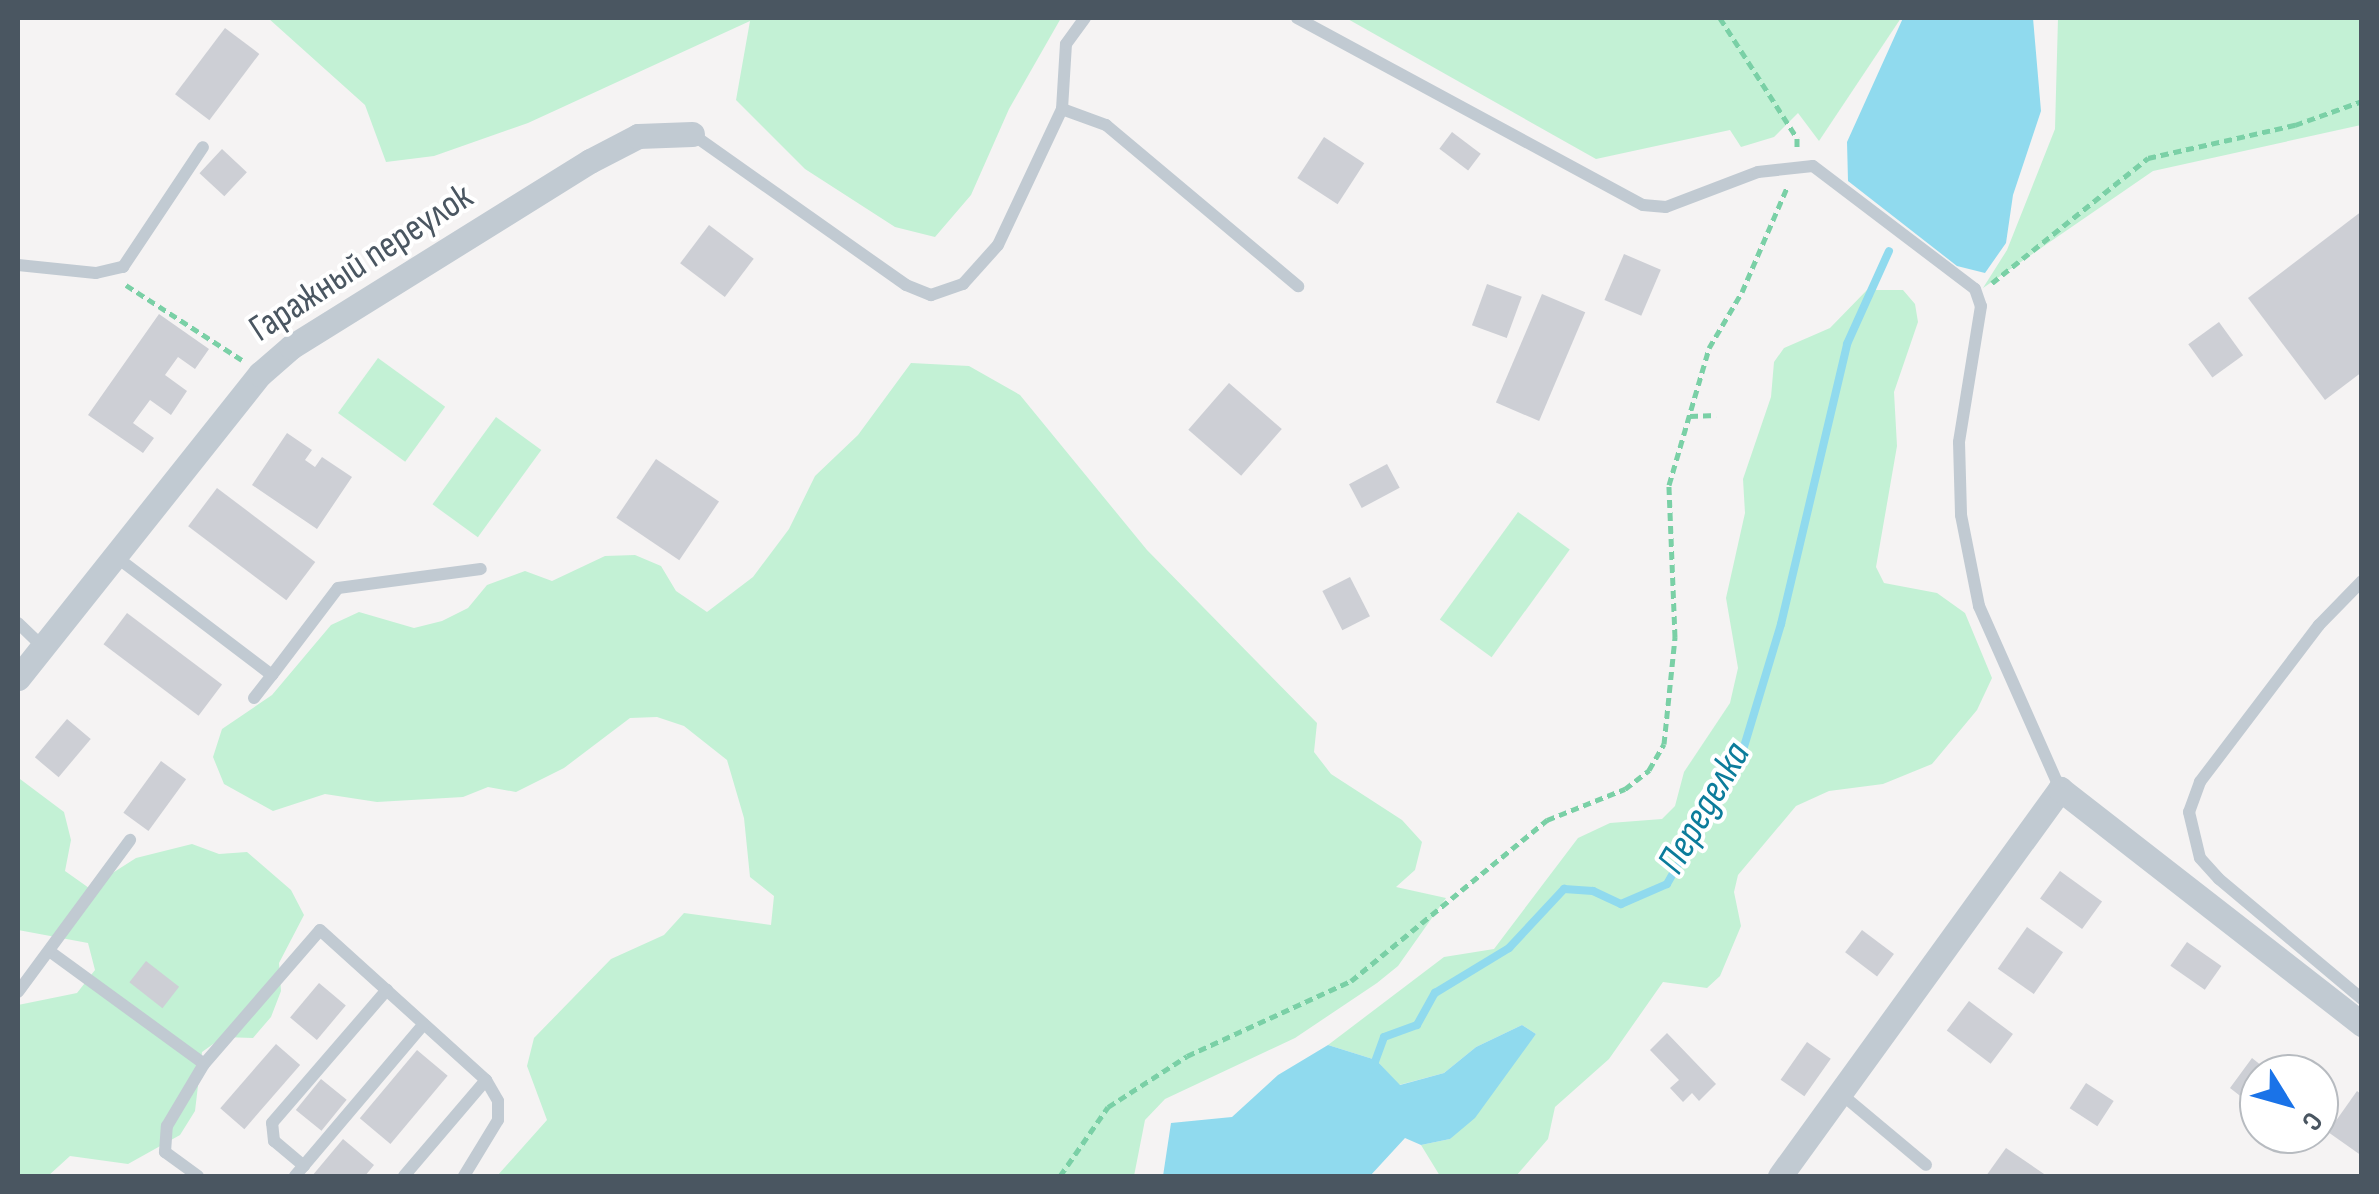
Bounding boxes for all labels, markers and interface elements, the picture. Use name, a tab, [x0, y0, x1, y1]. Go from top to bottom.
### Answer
street label: Гаражный переулок	[241, 174, 481, 352]
water label: Переделка	[1647, 734, 1761, 882]
north arrow	[2239, 1054, 2339, 1154]
text: С	[2294, 1105, 2329, 1137]

